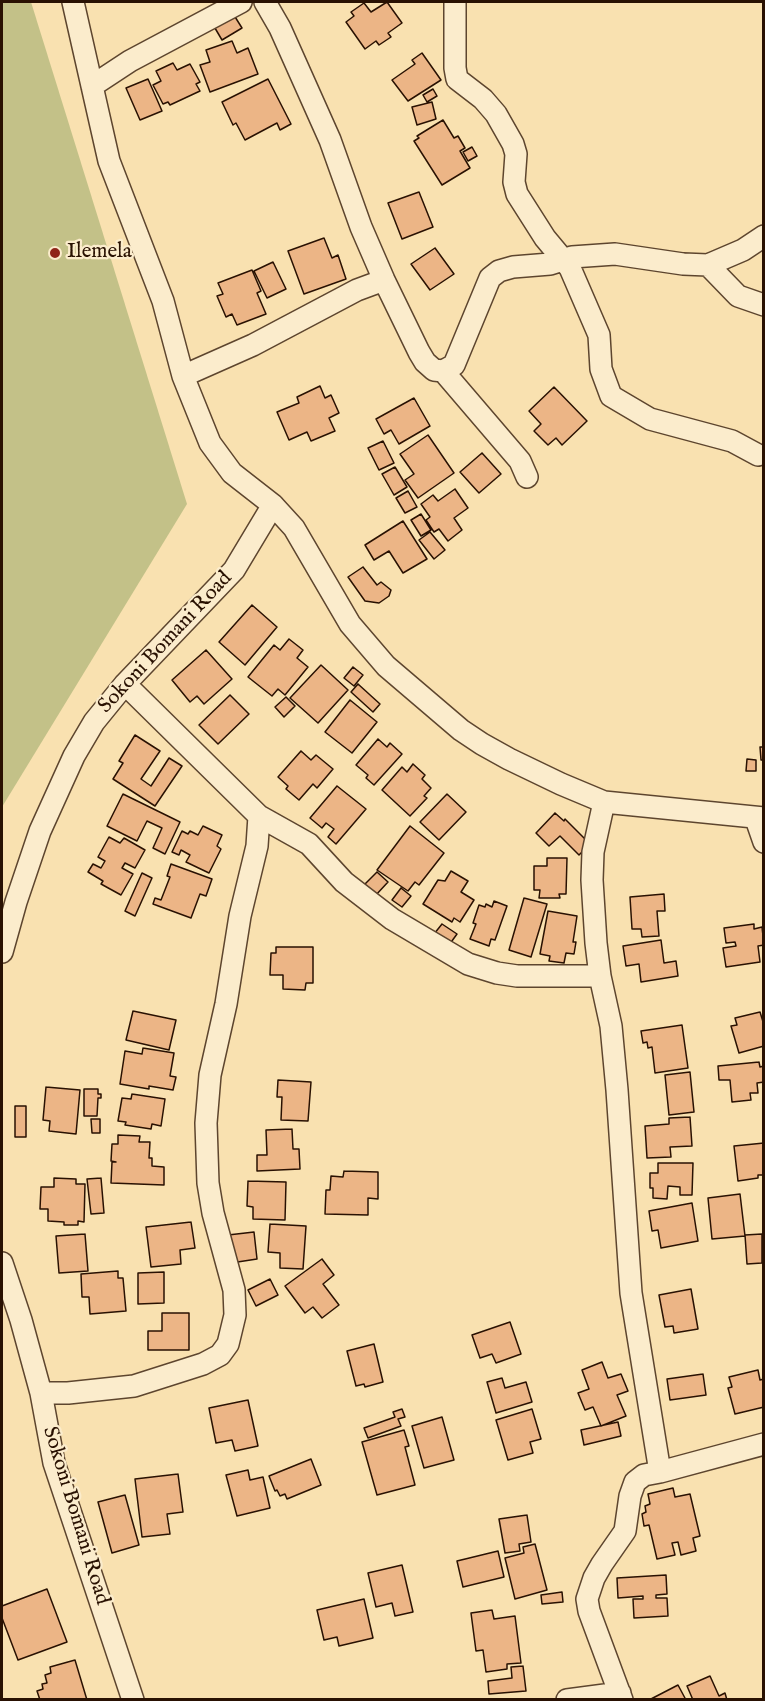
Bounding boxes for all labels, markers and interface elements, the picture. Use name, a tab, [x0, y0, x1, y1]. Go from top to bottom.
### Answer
place label: Ilemela	[67, 240, 132, 266]
marker: Ilemela	[48, 246, 62, 260]
street label: Sokoni Bomani Road	[94, 567, 238, 719]
street label: Sokoni Bomani Road	[36, 1424, 114, 1608]

